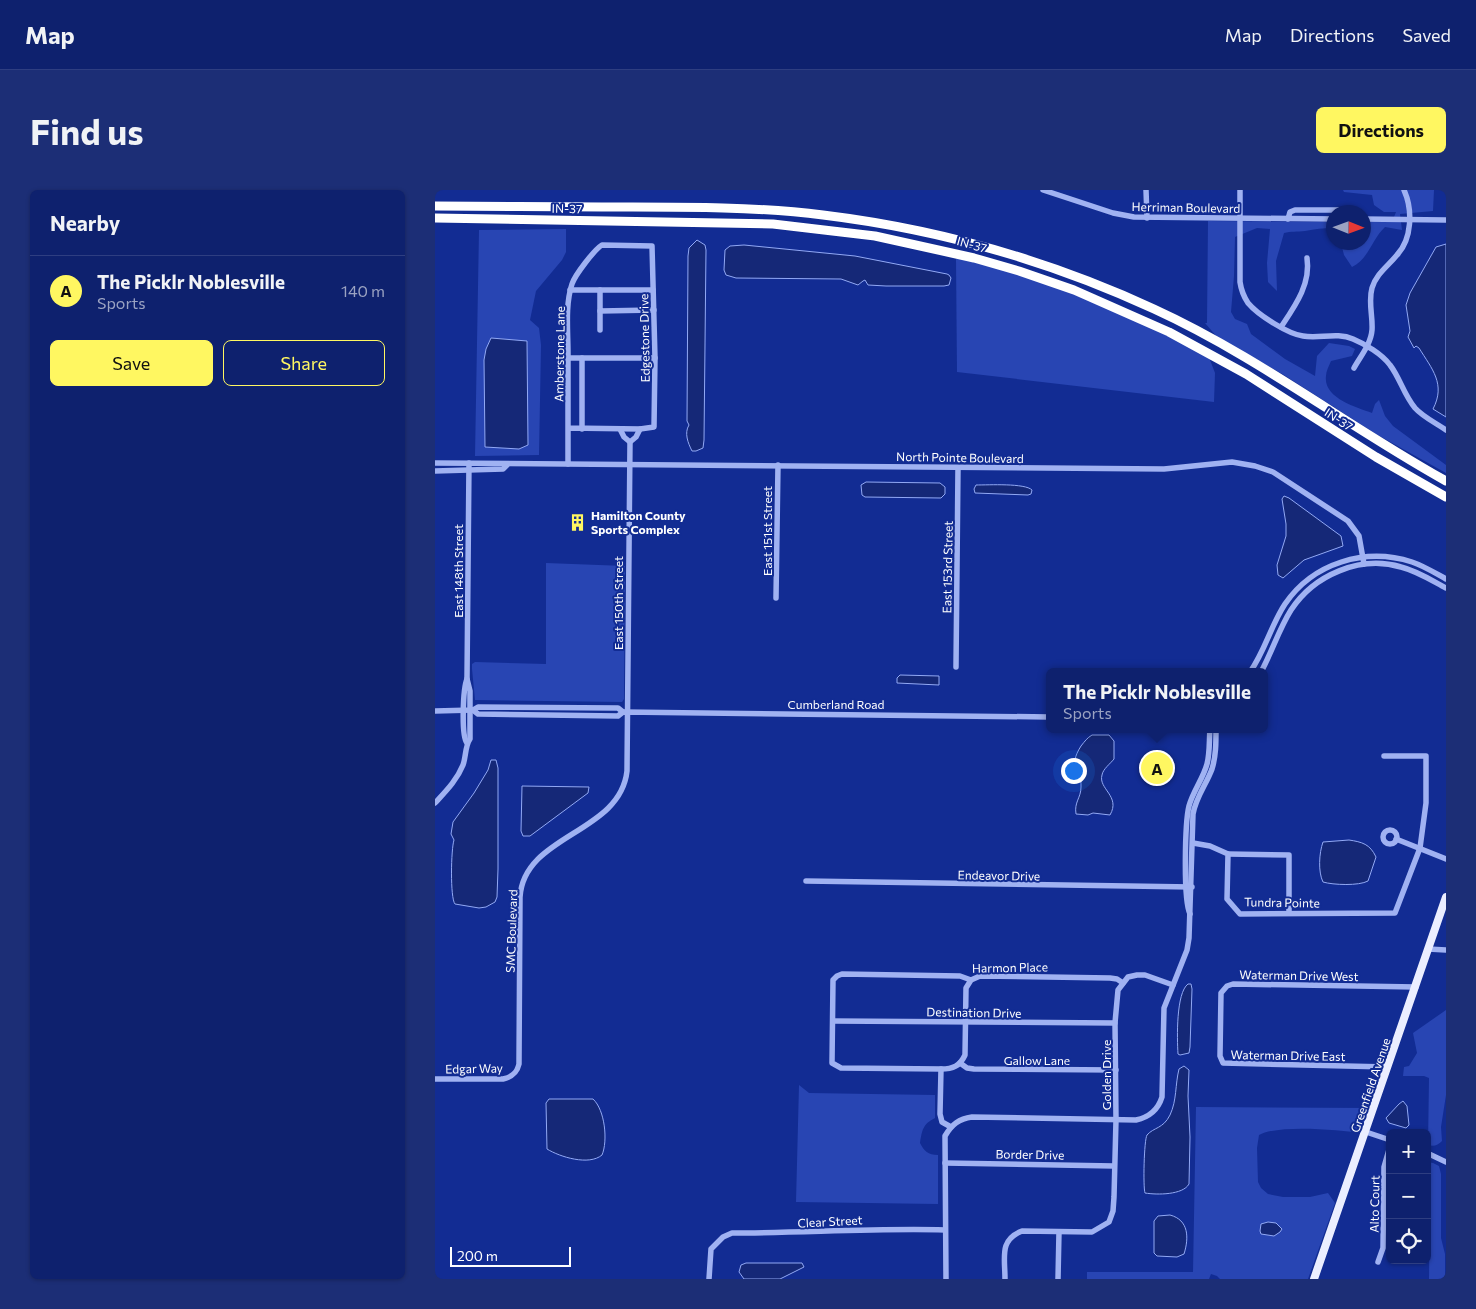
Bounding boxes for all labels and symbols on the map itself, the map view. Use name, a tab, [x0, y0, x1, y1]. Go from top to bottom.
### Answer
street label: Herriman Boulevard	[1132, 199, 1240, 215]
street label: IN-37	[552, 201, 582, 215]
north arrow	[1326, 205, 1371, 250]
street label: IN-37	[955, 233, 989, 255]
street label: Edgestone Drive	[636, 294, 652, 382]
street label: Amberstone Lane	[551, 306, 567, 402]
street label: IN-37	[1322, 405, 1356, 433]
street label: North Pointe Boulevard	[896, 449, 1024, 465]
street label: East 151st Street	[760, 486, 774, 576]
place label: Hamilton County Sports Complex	[591, 508, 686, 536]
building icon: Hamilton County Sports Complex	[567, 512, 587, 532]
street label: East 153rd Street	[939, 520, 955, 613]
street label: East 148th Street	[451, 524, 465, 618]
street label: East 150th Street	[611, 556, 625, 650]
street label: Cumberland Road	[787, 697, 885, 711]
pin: A	[1141, 749, 1173, 787]
your location	[1061, 758, 1087, 784]
street label: Endeavor Drive	[958, 867, 1040, 883]
street label: SMC Boulevard	[503, 889, 519, 973]
street label: Tundra Pointe	[1244, 894, 1320, 910]
street label: Harmon Place	[972, 959, 1048, 975]
street label: Waterman Drive West	[1239, 967, 1359, 983]
street label: Destination Drive	[926, 1004, 1022, 1020]
street label: Greenfield Avenue	[1347, 1036, 1393, 1134]
street label: Golden Drive	[1099, 1040, 1113, 1110]
street label: Waterman Drive East	[1230, 1047, 1346, 1063]
street label: Gallow Lane	[1004, 1053, 1070, 1067]
street label: Edgar Way	[445, 1060, 503, 1076]
street label: Border Drive	[995, 1146, 1065, 1162]
street label: Alto Court	[1366, 1175, 1382, 1233]
street label: Clear Street	[797, 1212, 863, 1230]
scale bar	[450, 1244, 571, 1267]

